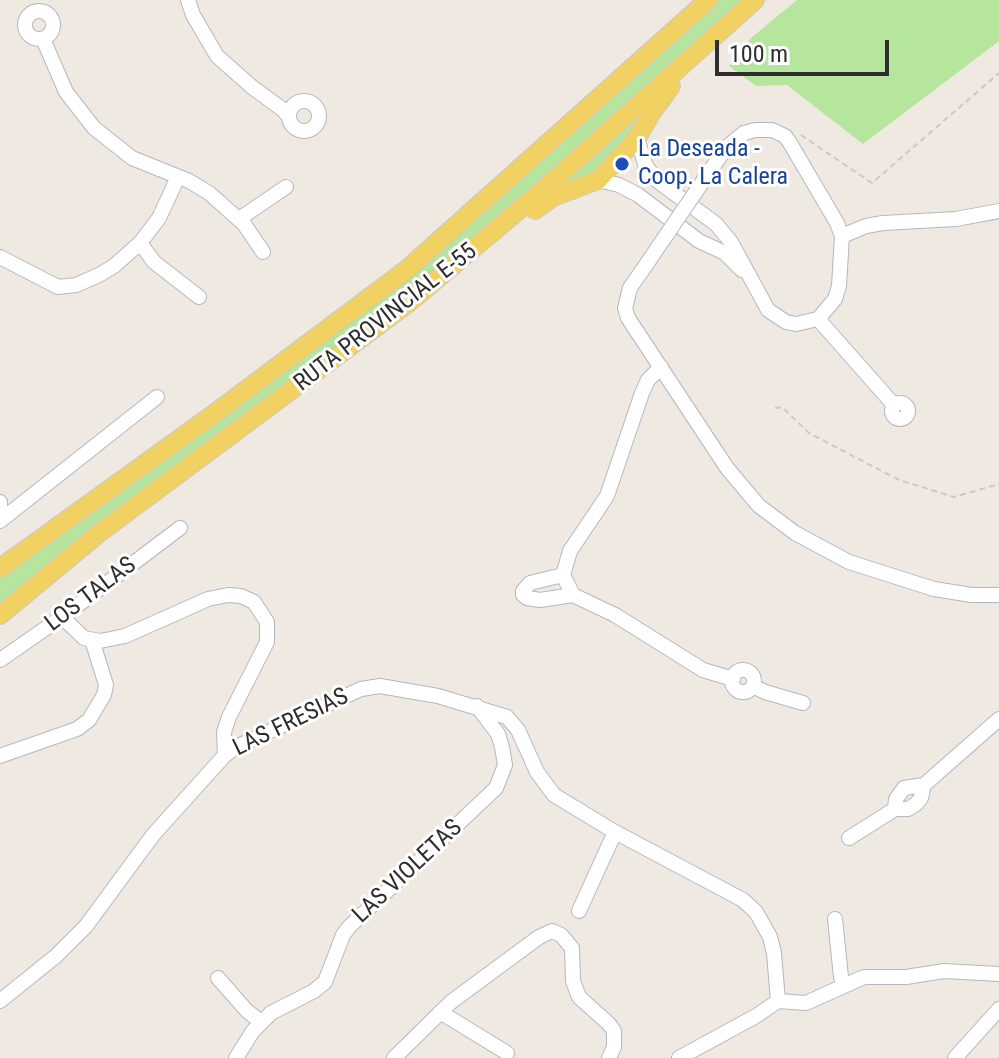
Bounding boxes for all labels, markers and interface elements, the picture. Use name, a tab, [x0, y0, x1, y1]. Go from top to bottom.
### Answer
scale bar	[719, 24, 893, 74]
text: 100 m	[729, 40, 788, 68]
place label: La Deseada - Coop. La Calera	[638, 136, 788, 192]
marker: La Deseada - Coop. La Calera	[613, 155, 631, 173]
street label: RUTA PROVINCIAL E-55	[289, 238, 483, 398]
street label: LOS TALAS	[40, 551, 142, 639]
street label: LAS FRESIAS	[229, 683, 353, 763]
street label: LAS VIOLETAS	[347, 814, 469, 930]

